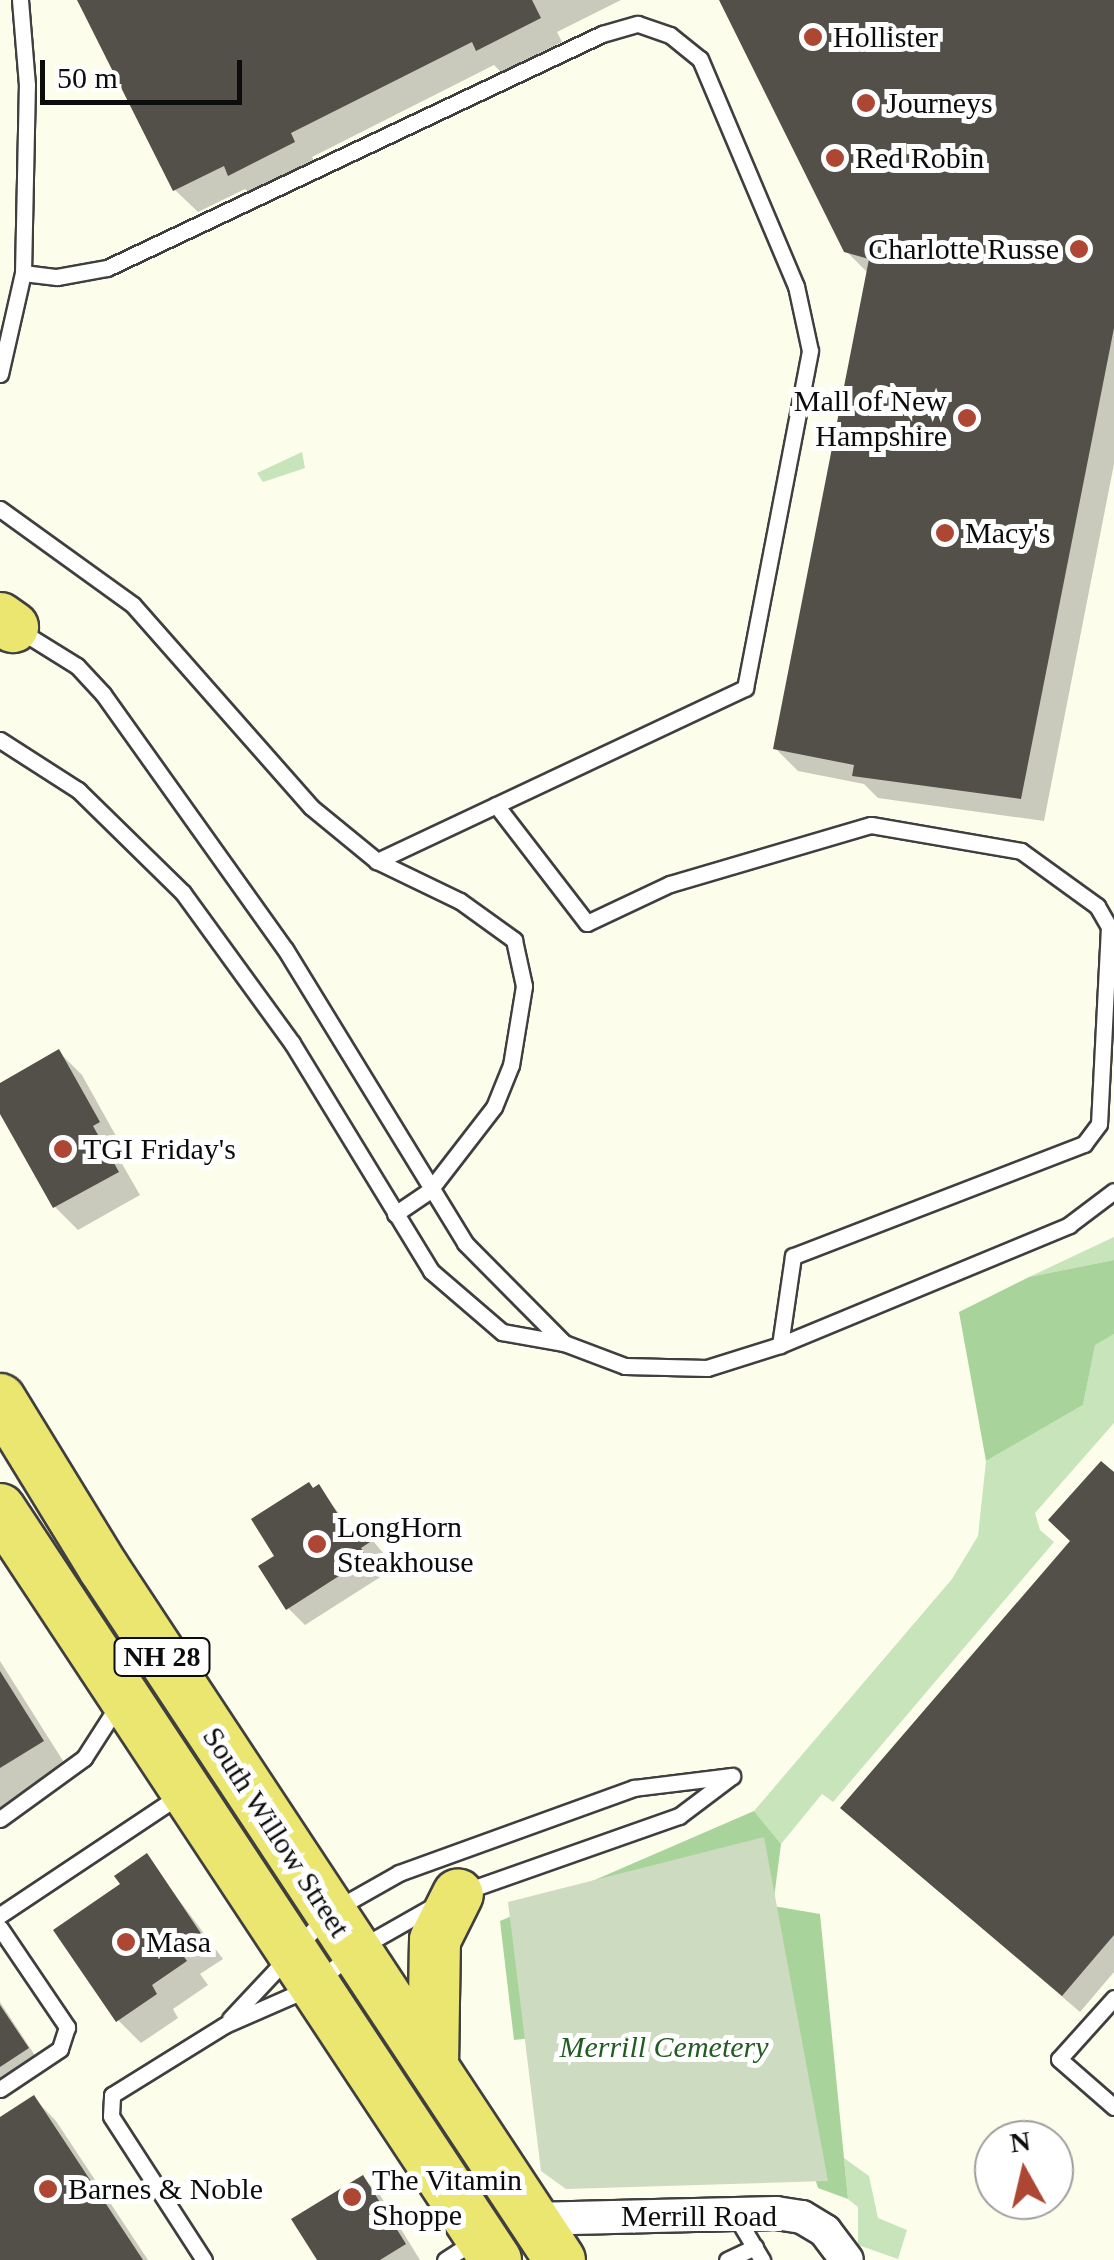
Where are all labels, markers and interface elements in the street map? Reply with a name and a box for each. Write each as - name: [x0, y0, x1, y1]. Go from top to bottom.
- place label: Hollister: [833, 19, 938, 55]
- marker: Hollister: [802, 26, 824, 48]
- scale bar: [45, 40, 248, 102]
- text: 50 m: [57, 61, 118, 94]
- place label: Journeys: [886, 85, 993, 121]
- marker: Journeys: [855, 92, 877, 114]
- place label: Red Robin: [855, 140, 984, 176]
- marker: Red Robin: [824, 147, 846, 169]
- place label: Charlotte Russe: [868, 231, 1059, 267]
- marker: Charlotte Russe: [1068, 238, 1090, 260]
- place label: Mall of New Hampshire: [794, 383, 947, 454]
- marker: Mall of New Hampshire: [956, 407, 978, 429]
- place label: Macy's: [965, 515, 1050, 551]
- marker: Macy's: [934, 522, 956, 544]
- place label: TGI Friday's: [83, 1131, 236, 1167]
- marker: TGI Friday's: [52, 1138, 74, 1160]
- place label: LongHorn Steakhouse: [337, 1509, 474, 1580]
- marker: LongHorn Steakhouse: [306, 1533, 328, 1555]
- road number: NH 28: [112, 1634, 212, 1680]
- street label: South Willow Street: [195, 1720, 357, 1944]
- place label: Masa: [146, 1924, 211, 1960]
- marker: Masa: [115, 1931, 137, 1953]
- park label: Merrill Cemetery: [559, 2029, 769, 2065]
- north arrow: [974, 2120, 1074, 2220]
- text: N: [1008, 2125, 1032, 2159]
- place label: The Vitamin Shoppe: [372, 2162, 523, 2232]
- place label: Barnes & Noble: [68, 2171, 263, 2207]
- marker: Barnes & Noble: [37, 2178, 59, 2200]
- marker: The Vitamin Shoppe: [341, 2186, 363, 2208]
- street label: Merrill Road: [621, 2198, 777, 2234]

